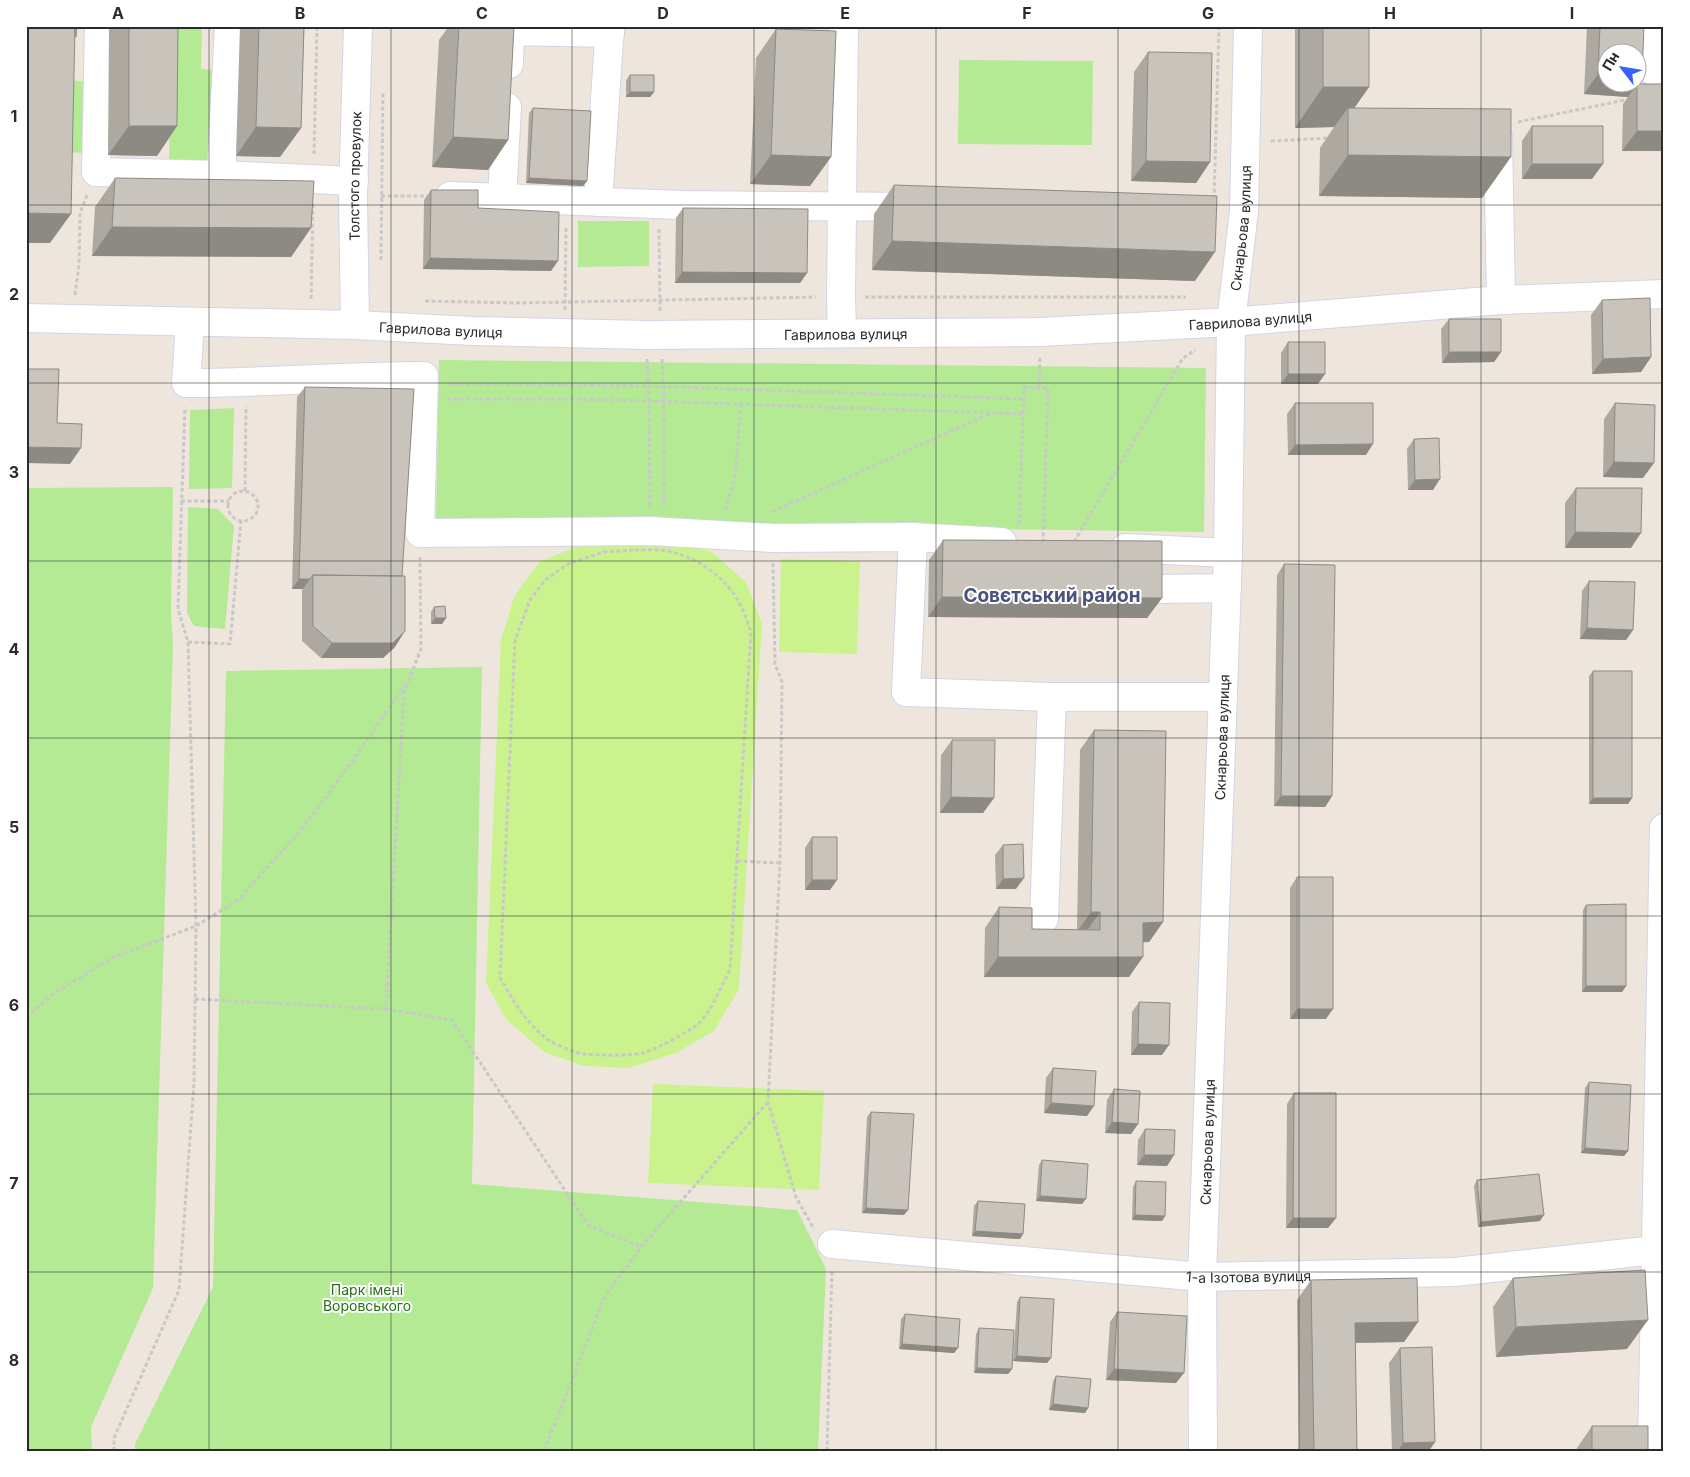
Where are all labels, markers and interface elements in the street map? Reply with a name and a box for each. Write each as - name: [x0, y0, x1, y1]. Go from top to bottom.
- text: A: [112, 3, 124, 23]
- text: B: [295, 3, 305, 23]
- text: C: [476, 3, 488, 23]
- text: D: [657, 3, 669, 23]
- text: E: [840, 3, 850, 23]
- text: F: [1022, 3, 1032, 23]
- text: G: [1202, 3, 1214, 23]
- text: H: [1384, 3, 1396, 23]
- text: I: [1570, 3, 1574, 23]
- north arrow: [1598, 42, 1648, 92]
- text: Пн: [1598, 48, 1623, 74]
- text: 1: [11, 106, 17, 126]
- street label: Толстого провулок: [344, 111, 364, 241]
- street label: Скнарьова вулиця: [1226, 165, 1253, 292]
- text: 2: [9, 284, 19, 304]
- street label: Гаврилова вулиця: [1188, 307, 1313, 333]
- street label: Гаврилова вулиця: [379, 318, 503, 340]
- street label: Гаврилова вулиця: [784, 325, 908, 342]
- text: 3: [9, 462, 19, 482]
- district label: Совєтський район: [963, 584, 1141, 607]
- text: 4: [9, 639, 20, 659]
- street label: Скнарьова вулиця: [1211, 674, 1232, 801]
- text: 5: [9, 817, 19, 837]
- text: 6: [9, 995, 19, 1015]
- street label: Скнарьова вулиця: [1196, 1079, 1218, 1205]
- text: 7: [9, 1173, 19, 1193]
- street label: 1-а Ізотова вулиця: [1185, 1266, 1311, 1286]
- park label: Парк імені Воровського: [323, 1281, 411, 1314]
- text: 8: [9, 1350, 19, 1370]

